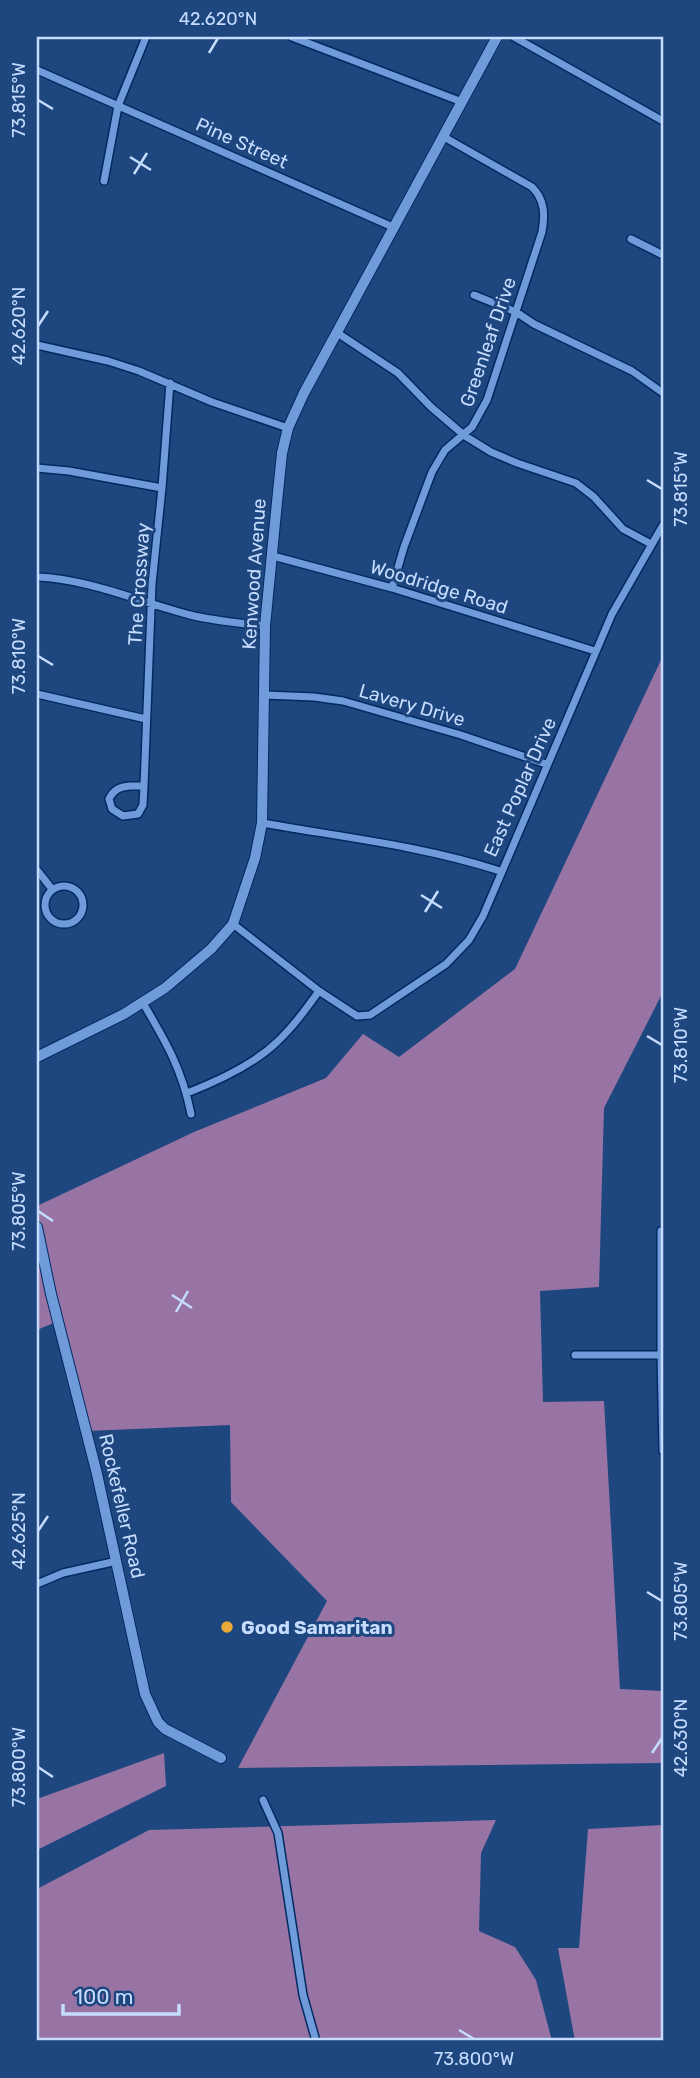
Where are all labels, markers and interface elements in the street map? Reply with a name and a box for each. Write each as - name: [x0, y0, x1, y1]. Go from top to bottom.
- text: 42.620°N: [179, 8, 257, 30]
- text: 73.815°W: [8, 62, 30, 138]
- street label: Pine Street: [192, 112, 292, 174]
- street label: Greenleaf Drive: [455, 274, 521, 410]
- text: 42.620°N: [8, 287, 30, 365]
- text: 73.815°W: [670, 451, 692, 527]
- street label: Kenwood Avenue: [237, 498, 271, 650]
- street label: The Crossway: [123, 522, 155, 646]
- street label: Woodridge Road: [367, 555, 511, 619]
- text: 73.810°W: [8, 618, 30, 694]
- street label: Lavery Drive: [356, 679, 468, 731]
- street label: East Poplar Drive: [479, 714, 561, 860]
- text: 73.810°W: [670, 1007, 692, 1083]
- text: 73.805°W: [8, 1171, 30, 1251]
- street label: Rockefeller Road: [94, 1431, 150, 1581]
- text: 42.625°N: [8, 1492, 30, 1570]
- text: 73.805°W: [670, 1561, 692, 1641]
- place label: Good Samaritan: [241, 1616, 393, 1639]
- marker: Good Samaritan: [219, 1619, 235, 1635]
- text: 42.630°N: [670, 1699, 692, 1777]
- text: 73.800°W: [8, 1727, 30, 1807]
- scale bar: [63, 1973, 178, 2017]
- text: 100 m: [74, 1984, 133, 2009]
- text: 73.800°W: [434, 2048, 514, 2070]

